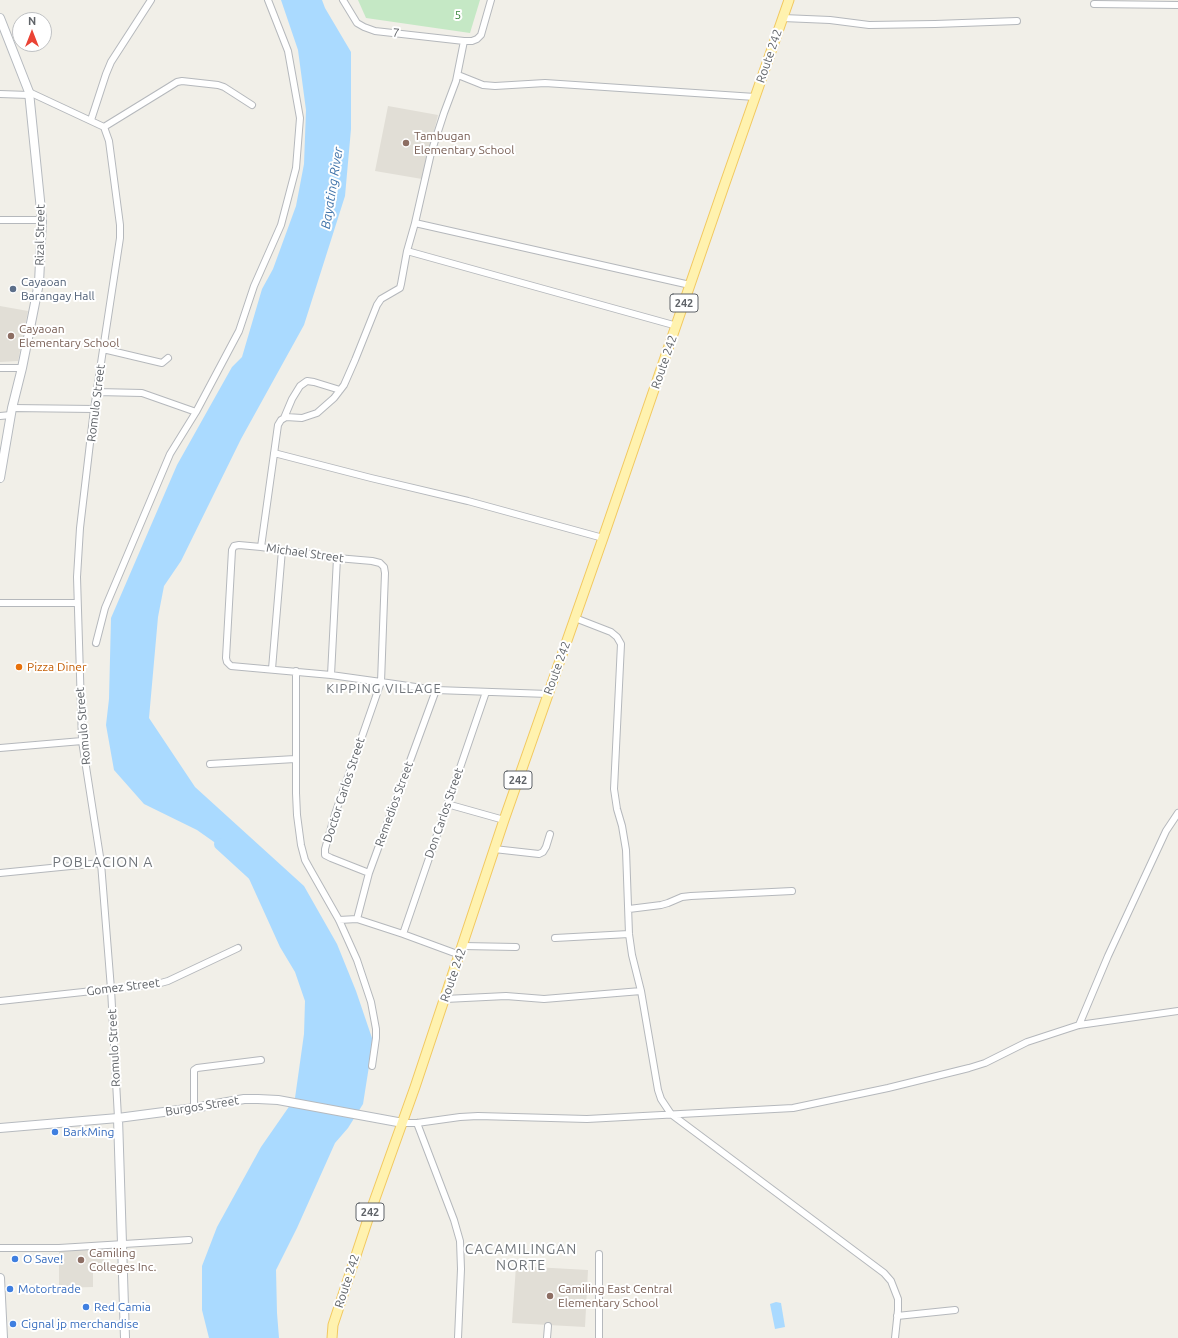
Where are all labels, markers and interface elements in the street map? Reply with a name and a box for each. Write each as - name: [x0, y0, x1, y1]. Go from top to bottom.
- park label: 5: [455, 8, 461, 22]
- north arrow: [12, 12, 52, 52]
- text: N: [28, 15, 36, 27]
- street label: 7: [392, 25, 400, 41]
- street label: Route 242: [753, 27, 785, 85]
- place label: Tambugan Elementary School: [414, 129, 514, 157]
- marker: Tambugan Elementary School: [401, 138, 411, 148]
- water label: Bayating River: [318, 146, 346, 230]
- street label: Rizal Street: [32, 204, 48, 266]
- place label: Cayaoan Barangay Hall: [21, 275, 95, 303]
- marker: Cayaoan Barangay Hall: [8, 284, 18, 294]
- road number: 242: [670, 294, 698, 312]
- place label: Cayaoan Elementary School: [19, 322, 119, 350]
- marker: Cayaoan Elementary School: [6, 331, 16, 341]
- street label: Route 242: [648, 333, 680, 391]
- street label: Romulo Street: [84, 363, 108, 443]
- street label: Michael Street: [265, 540, 345, 566]
- street label: Route 242: [541, 639, 573, 697]
- place label: Pizza Diner: [27, 660, 86, 674]
- marker: Pizza Diner: [14, 662, 24, 672]
- district label: KIPPING VILLAGE: [326, 681, 442, 697]
- street label: Romulo Street: [72, 686, 94, 766]
- street label: Doctor Carlos Street: [320, 736, 368, 844]
- street label: Remedios Street: [372, 759, 416, 849]
- street label: Don Carlos Street: [422, 766, 466, 860]
- road number: 242: [504, 771, 532, 789]
- district label: POBLACION A: [53, 854, 153, 870]
- street label: Route 242: [437, 946, 469, 1004]
- street label: Gomez Street: [86, 975, 160, 999]
- street label: Romulo Street: [105, 1009, 123, 1087]
- street label: Burgos Street: [164, 1093, 240, 1119]
- place label: BarkMing: [63, 1125, 114, 1139]
- marker: BarkMing: [50, 1127, 60, 1137]
- road number: 242: [356, 1203, 384, 1221]
- district label: CACAMILINGAN NORTE: [465, 1241, 577, 1274]
- place label: Camiling Colleges Inc.: [89, 1246, 156, 1274]
- place label: O Save!: [23, 1252, 63, 1266]
- street label: Route 242: [332, 1252, 362, 1310]
- marker: O Save!: [10, 1254, 20, 1264]
- marker: Camiling Colleges Inc.: [76, 1255, 86, 1265]
- place label: Motortrade: [18, 1282, 81, 1296]
- place label: Camiling East Central Elementary School: [558, 1282, 672, 1310]
- marker: Motortrade: [5, 1284, 15, 1294]
- marker: Camiling East Central Elementary School: [545, 1291, 555, 1301]
- place label: Red Camia: [94, 1300, 151, 1314]
- marker: Red Camia: [81, 1302, 91, 1312]
- place label: Cignal jp merchandise: [21, 1317, 139, 1331]
- marker: Cignal jp merchandise: [8, 1319, 18, 1329]

